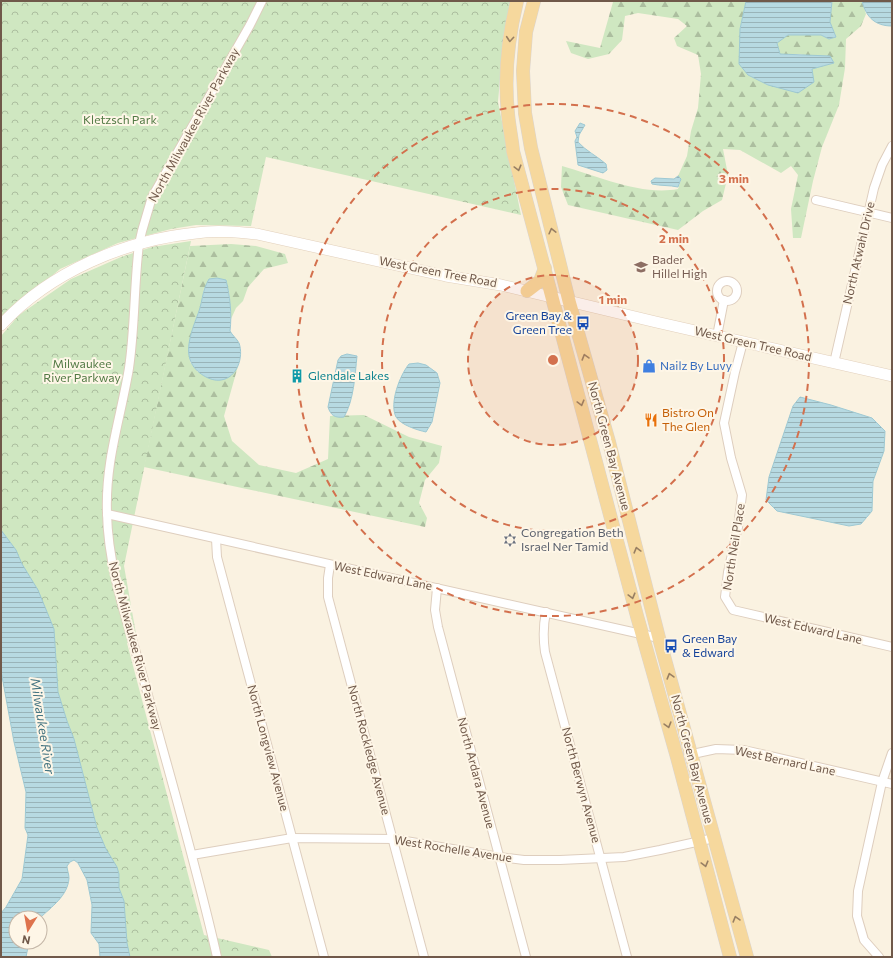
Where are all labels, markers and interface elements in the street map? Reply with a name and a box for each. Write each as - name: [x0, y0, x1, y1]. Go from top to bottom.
- one-way arrow: [505, 36, 514, 42]
- street label: North Milwaukee River Parkway: [145, 45, 241, 204]
- park label: Kletzsch Park: [83, 112, 157, 126]
- one-way arrow: [513, 164, 522, 171]
- text: 3 min: [719, 171, 749, 185]
- street label: North Atwahl Drive: [839, 200, 877, 305]
- one-way arrow: [548, 228, 557, 235]
- text: 2 min: [659, 231, 689, 245]
- place label: Bader Hillel High: [652, 252, 707, 280]
- street label: West Green Tree Road: [378, 253, 498, 289]
- school or university icon: Bader Hillel High: [633, 259, 649, 275]
- text: 1 min: [599, 292, 627, 306]
- place label: Green Bay & Green Tree: [506, 308, 572, 336]
- bus stop icon: Green Bay & Green Tree: [575, 315, 591, 331]
- street label: West Green Tree Road: [693, 323, 813, 363]
- centre of rings: [546, 353, 560, 367]
- one-way arrow: [581, 354, 590, 361]
- park label: Milwaukee River Parkway: [43, 356, 121, 384]
- shop icon: Nailz By Luvy: [641, 358, 657, 374]
- place label: Nailz By Luvy: [660, 358, 732, 372]
- building icon: Glendale Lakes: [289, 368, 305, 384]
- place label: Glendale Lakes: [308, 368, 389, 382]
- street label: North Green Bay Avenue: [586, 380, 634, 512]
- one-way arrow: [576, 399, 585, 406]
- place label: Bistro On The Glen: [662, 405, 714, 433]
- restaurant icon: Bistro On The Glen: [643, 412, 659, 428]
- street label: North Neil Place: [719, 502, 747, 591]
- place label: Congregation Beth Israel Ner Tamid: [521, 525, 624, 553]
- synagogue icon: Congregation Beth Israel Ner Tamid: [502, 532, 518, 548]
- one-way arrow: [633, 547, 642, 554]
- street label: West Edward Lane: [333, 558, 434, 592]
- street label: North Milwaukee River Parkway: [107, 560, 165, 731]
- one-way arrow: [627, 592, 636, 599]
- street label: West Edward Lane: [763, 610, 864, 646]
- place label: Green Bay & Edward: [682, 631, 737, 659]
- bus stop icon: Green Bay & Edward: [663, 638, 679, 654]
- one-way arrow: [666, 672, 675, 679]
- water label: Milwaukee River: [28, 677, 59, 776]
- street label: North Longview Avenue: [245, 683, 293, 812]
- street label: North Rockledge Avenue: [346, 683, 394, 816]
- street label: North Green Bay Avenue: [669, 693, 717, 825]
- street label: North Ardara Avenue: [455, 716, 499, 830]
- one-way arrow: [663, 721, 672, 728]
- street label: North Berwyn Avenue: [560, 725, 604, 844]
- street label: West Bernard Lane: [734, 743, 837, 778]
- street label: West Rochelle Avenue: [393, 832, 513, 864]
- one-way arrow: [700, 861, 709, 868]
- north arrow: [8, 910, 48, 950]
- one-way arrow: [732, 916, 741, 923]
- text: N: [21, 933, 31, 947]

